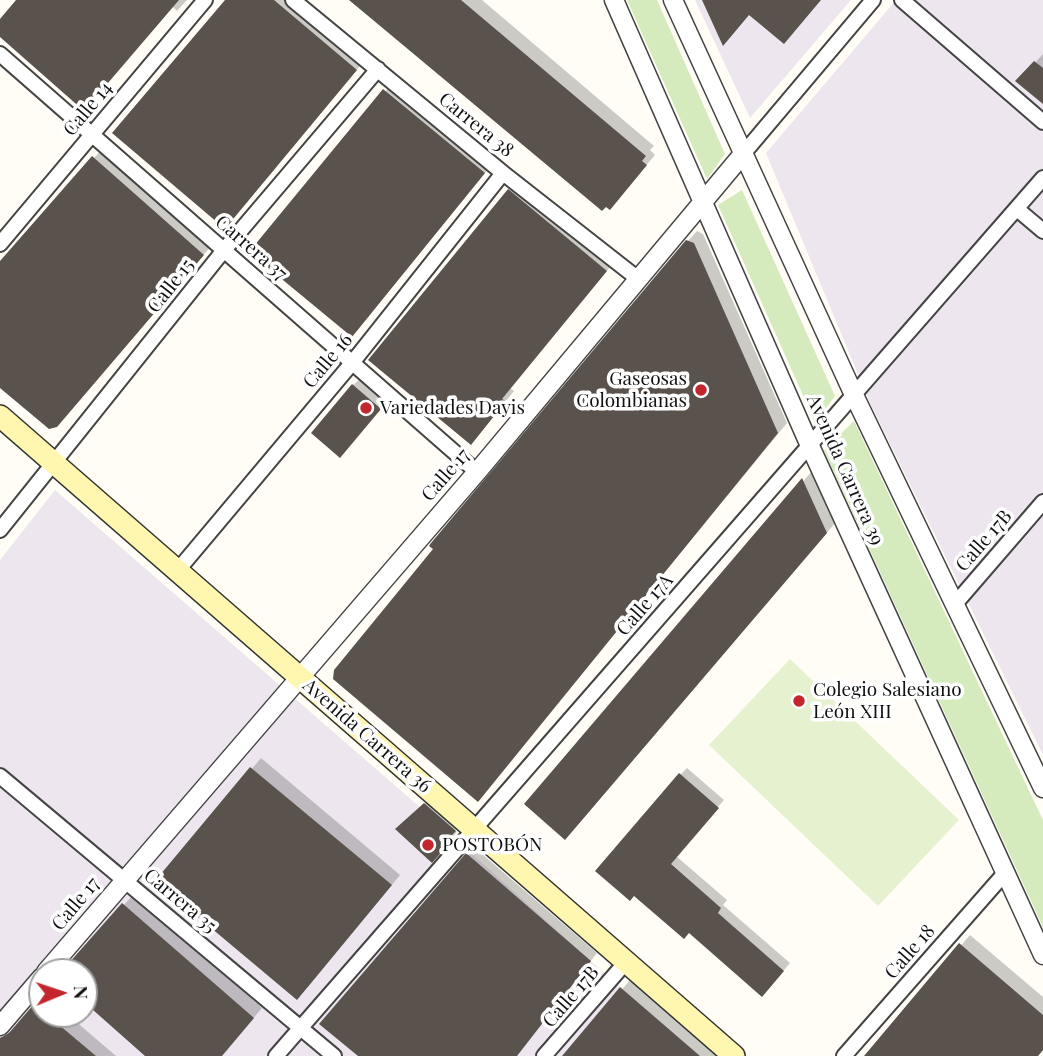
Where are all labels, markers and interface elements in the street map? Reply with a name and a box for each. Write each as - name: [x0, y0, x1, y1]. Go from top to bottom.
- street label: Calle 14: [59, 77, 117, 141]
- street label: Carrera 38: [434, 88, 518, 162]
- street label: Carrera 37: [210, 211, 292, 285]
- street label: Calle 15: [143, 254, 199, 318]
- street label: Calle 16: [299, 329, 357, 393]
- place label: Gaseosas Colombianas: [576, 368, 687, 412]
- marker: Gaseosas Colombianas: [693, 382, 709, 398]
- street label: Avenida Carrera 39: [802, 391, 888, 549]
- place label: Variedades Dayis: [380, 397, 525, 419]
- marker: Variedades Dayis: [358, 400, 374, 416]
- street label: Calle 17: [417, 444, 475, 506]
- street label: Calle 17B: [951, 506, 1017, 576]
- street label: Calle 17A: [612, 569, 678, 641]
- street label: Avenida Carrera 36: [298, 674, 436, 798]
- place label: Colegio Salesiano León XIII: [813, 679, 962, 723]
- marker: Colegio Salesiano León XIII: [791, 693, 807, 709]
- place label: POSTOBÓN: [442, 834, 542, 856]
- marker: POSTOBÓN: [420, 837, 436, 853]
- street label: Carrera 35: [139, 864, 221, 938]
- street label: Calle 17: [47, 873, 105, 935]
- street label: Calle 18: [880, 920, 940, 984]
- north arrow: [28, 958, 98, 1028]
- street label: Calle 17B: [538, 962, 604, 1032]
- text: N: [69, 985, 95, 1000]

